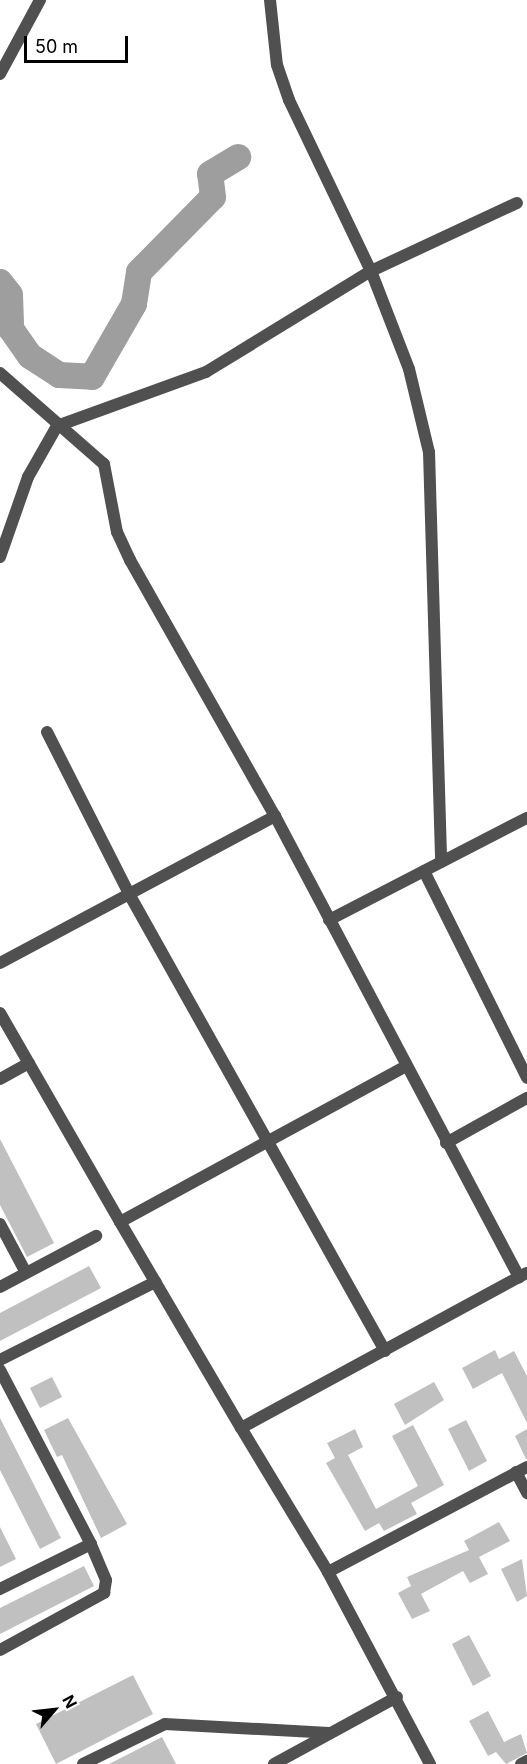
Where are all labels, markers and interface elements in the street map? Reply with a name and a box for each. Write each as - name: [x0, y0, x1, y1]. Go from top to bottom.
- scale bar: [27, 24, 130, 62]
- text: 50 m: [35, 36, 78, 57]
- north arrow: [24, 1680, 84, 1740]
- text: N: [58, 1691, 82, 1712]

